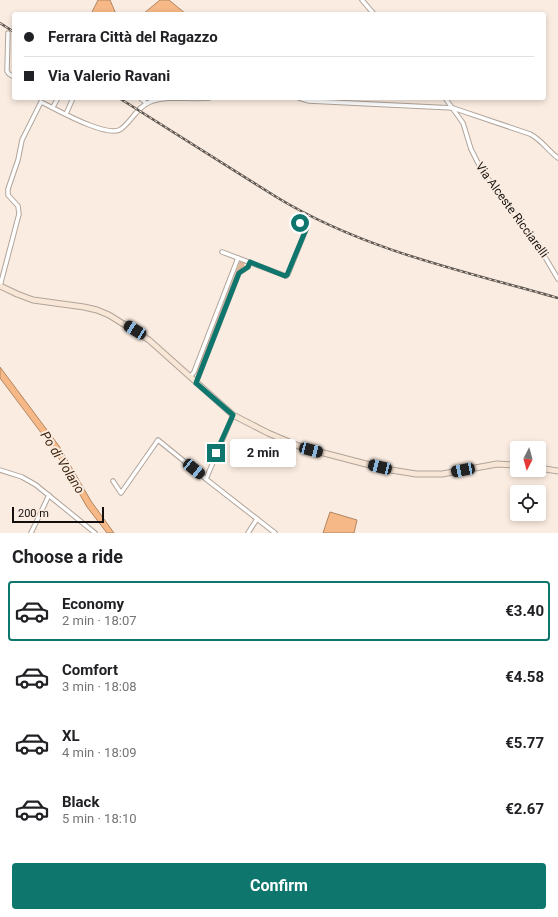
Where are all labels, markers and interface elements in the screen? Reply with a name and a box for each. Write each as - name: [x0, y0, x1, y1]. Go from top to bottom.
- text: Ferrara Città del Ragazzo: [48, 28, 218, 46]
- text: Via Valerio Ravani: [48, 67, 170, 85]
- street label: Via Alceste Ricciarelli: [473, 160, 551, 260]
- route start: [291, 214, 309, 232]
- car: [122, 319, 148, 341]
- water label: Po di Volano: [37, 428, 88, 496]
- callout: 2 min: [230, 439, 296, 467]
- car: [298, 441, 324, 459]
- north arrow: [510, 441, 546, 477]
- map controls: [510, 441, 546, 521]
- route end: [207, 444, 225, 462]
- text: 2 min: [247, 445, 279, 460]
- car: [181, 457, 207, 481]
- car: [367, 458, 393, 476]
- car: [450, 462, 476, 478]
- button: locate: [510, 485, 546, 521]
- scale bar: [12, 505, 104, 524]
- text: 200 m: [18, 507, 49, 520]
- text: Choose a ride: [12, 546, 123, 567]
- icon: car: [14, 593, 50, 629]
- text: Economy: [62, 595, 124, 613]
- text: €3.40: [505, 602, 544, 620]
- text: 2 min · 18:07: [62, 613, 137, 628]
- icon: car: [14, 659, 50, 695]
- text: Comfort: [62, 661, 118, 679]
- text: €4.58: [505, 668, 544, 686]
- text: 3 min · 18:08: [62, 679, 137, 694]
- icon: car: [14, 725, 50, 761]
- text: XL: [62, 727, 80, 745]
- text: €5.77: [505, 734, 544, 752]
- text: 4 min · 18:09: [62, 745, 137, 760]
- icon: car: [14, 791, 50, 827]
- text: Black: [62, 793, 99, 811]
- text: €2.67: [505, 800, 544, 818]
- text: 5 min · 18:10: [62, 811, 137, 826]
- button: Confirm: [12, 863, 546, 909]

